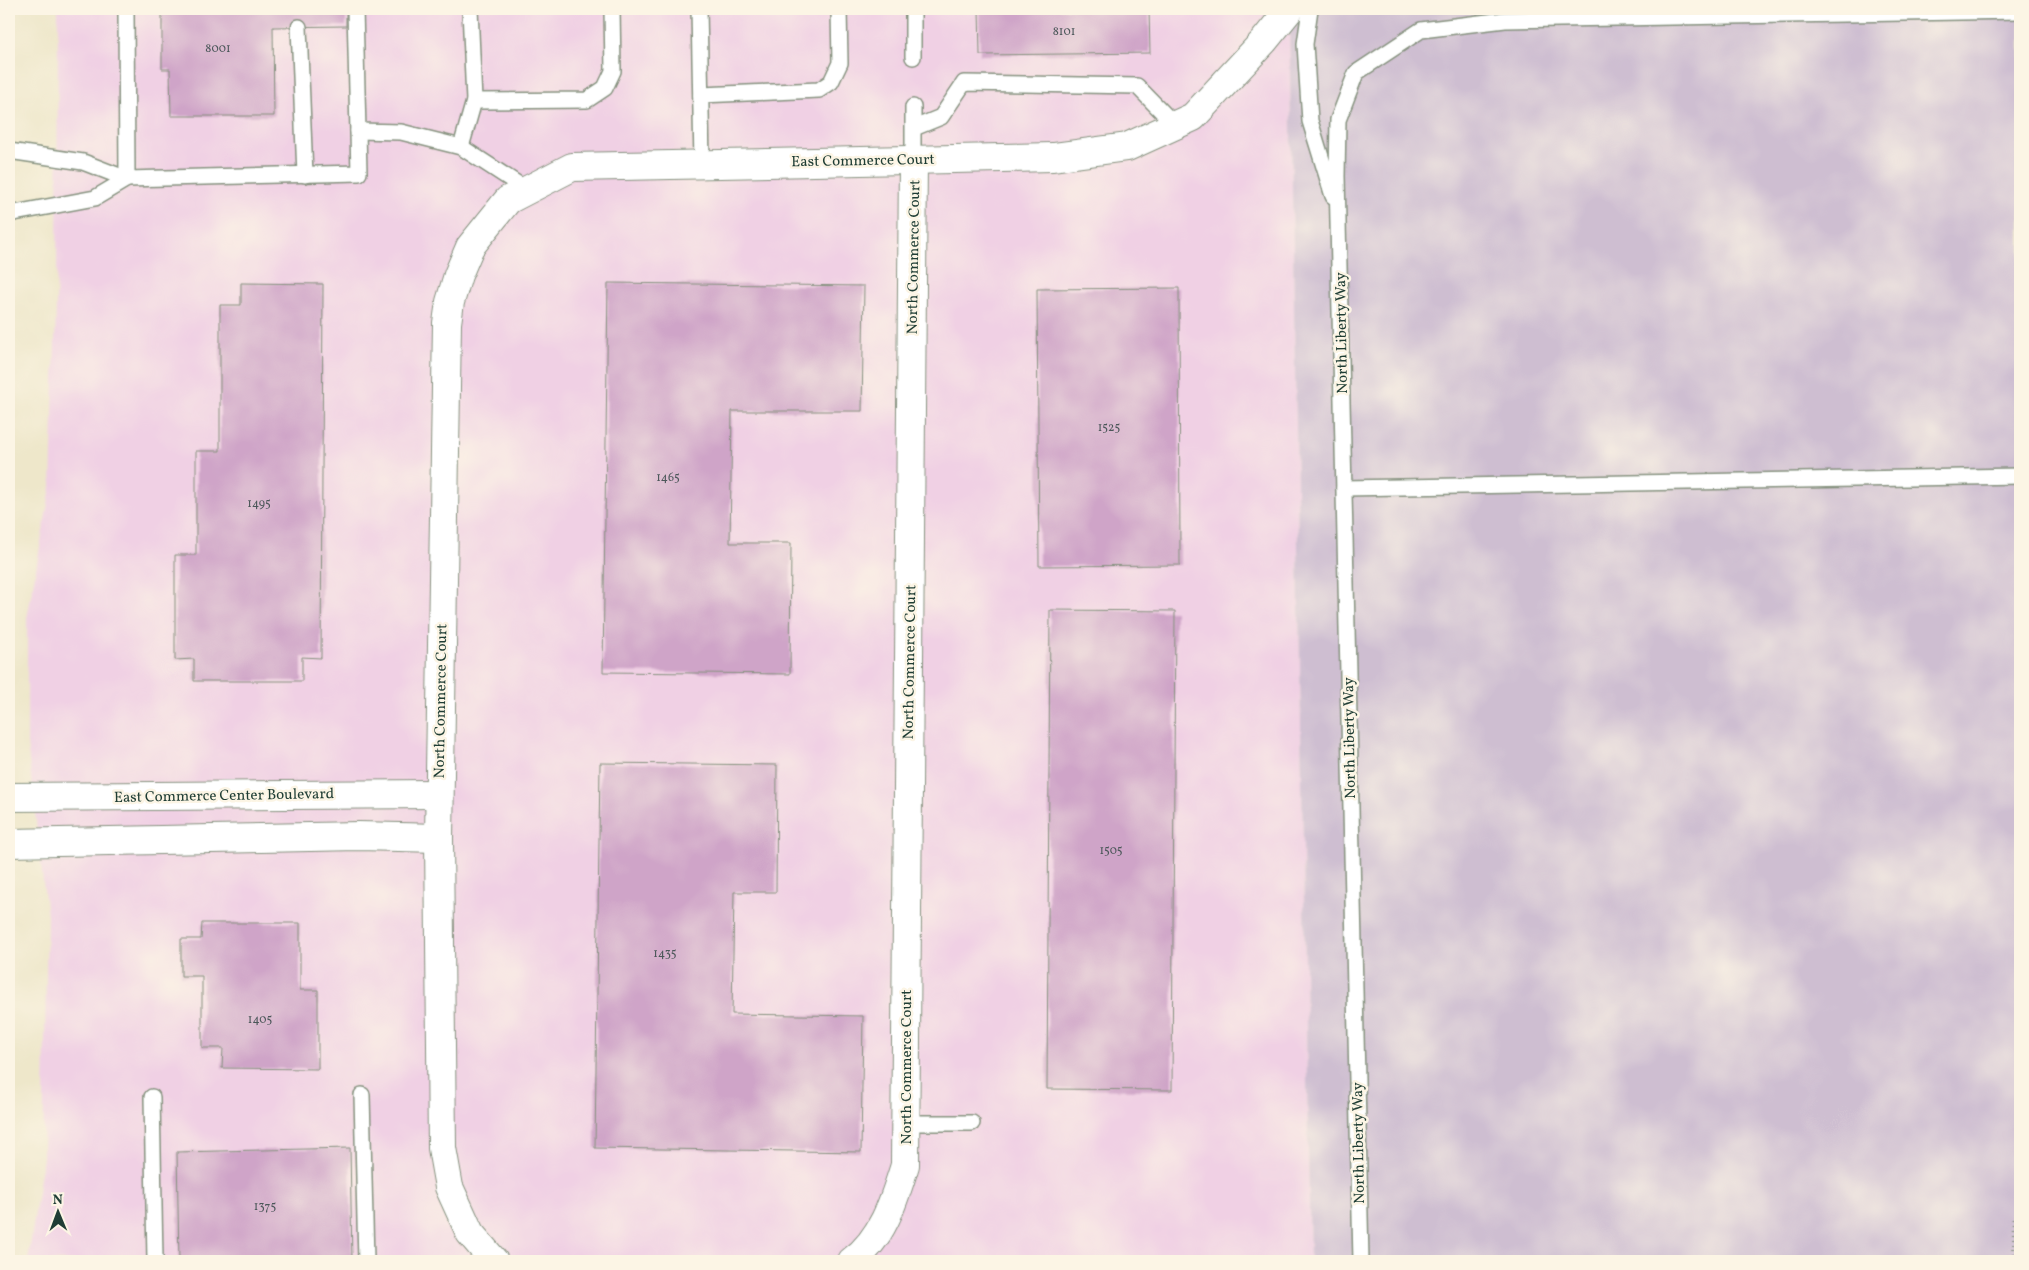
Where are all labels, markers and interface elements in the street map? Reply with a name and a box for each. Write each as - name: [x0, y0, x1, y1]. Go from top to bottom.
- house number: 8101: [1053, 24, 1075, 40]
- house number: 8001: [205, 41, 231, 57]
- street label: East Commerce Court: [791, 150, 935, 173]
- street label: North Commerce Court: [903, 179, 926, 335]
- street label: North Liberty Way: [1331, 272, 1354, 394]
- house number: 1525: [1098, 420, 1121, 436]
- house number: 1465: [656, 470, 680, 486]
- house number: 1495: [247, 496, 271, 512]
- street label: North Commerce Court: [899, 584, 922, 740]
- street label: North Commerce Court: [430, 623, 453, 779]
- street label: North Liberty Way: [1339, 677, 1362, 799]
- street label: East Commerce Center Boulevard: [114, 784, 334, 809]
- house number: 1505: [1099, 843, 1123, 859]
- house number: 1435: [653, 946, 677, 962]
- street label: North Commerce Court: [897, 990, 918, 1144]
- house number: 1405: [248, 1012, 272, 1028]
- street label: North Liberty Way: [1348, 1082, 1371, 1204]
- north arrow: [32, 1188, 82, 1238]
- text: N: [53, 1191, 63, 1210]
- house number: 1375: [254, 1199, 276, 1215]

